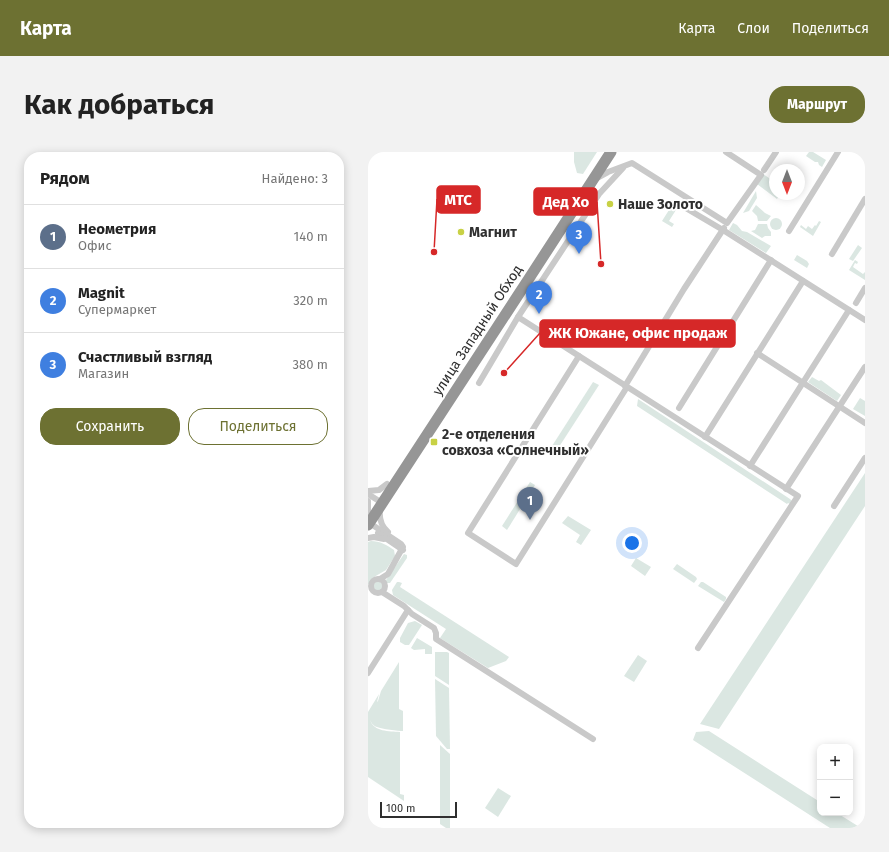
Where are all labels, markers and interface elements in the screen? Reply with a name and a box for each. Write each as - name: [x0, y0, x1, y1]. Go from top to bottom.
- text: Карта: [20, 17, 72, 40]
- text: Карта: [678, 20, 715, 37]
- text: Слои: [737, 20, 770, 37]
- text: Поделиться: [792, 20, 869, 37]
- button: Маршрут: [769, 86, 865, 123]
- text: Как добраться: [24, 88, 214, 121]
- north arrow: [769, 164, 805, 200]
- text: Рядом: [40, 168, 90, 189]
- text: Найдено: 3: [262, 171, 328, 186]
- callout: МТС: [437, 186, 480, 213]
- callout: Дед Хо: [534, 188, 597, 215]
- text: МТС: [444, 191, 472, 209]
- text: Дед Хо: [542, 193, 590, 211]
- place label: Наше Золото: [618, 196, 703, 213]
- marker: Наше Золото: [605, 199, 615, 209]
- text: Неометрия: [78, 220, 156, 238]
- pin: 3: [566, 221, 592, 254]
- place label: Магнит: [469, 224, 517, 241]
- marker: Магнит: [456, 227, 466, 237]
- text: 1: [50, 229, 56, 244]
- text: 140 m: [294, 229, 328, 244]
- text: Офис: [78, 238, 112, 253]
- street label: улица Западный Обход: [429, 262, 526, 399]
- pin: 2: [526, 281, 552, 314]
- text: Magnit: [78, 284, 125, 302]
- text: 2: [50, 293, 56, 308]
- text: 320 m: [293, 293, 328, 308]
- text: Супермаркет: [78, 302, 156, 317]
- callout: ЖК Южане, офис продаж: [540, 320, 735, 347]
- text: ЖК Южане, офис продаж: [548, 324, 728, 342]
- text: Счастливый взгляд: [78, 348, 212, 366]
- text: 3: [50, 357, 56, 372]
- text: 380 m: [293, 357, 328, 372]
- text: Магазин: [78, 366, 129, 381]
- button: Сохранить: [40, 408, 180, 445]
- button: Поделиться: [188, 408, 328, 445]
- place label: 2-е отделения совхоза «Солнечный»: [442, 426, 589, 459]
- marker: 2-е отделения совхоза «Солнечный»: [429, 437, 439, 447]
- pin: 1: [517, 487, 543, 520]
- your location: [622, 533, 642, 553]
- map controls: [817, 744, 853, 816]
- button: +: [817, 744, 853, 780]
- button: −: [817, 780, 853, 816]
- scale bar: [380, 800, 457, 819]
- text: 100 m: [386, 802, 415, 815]

